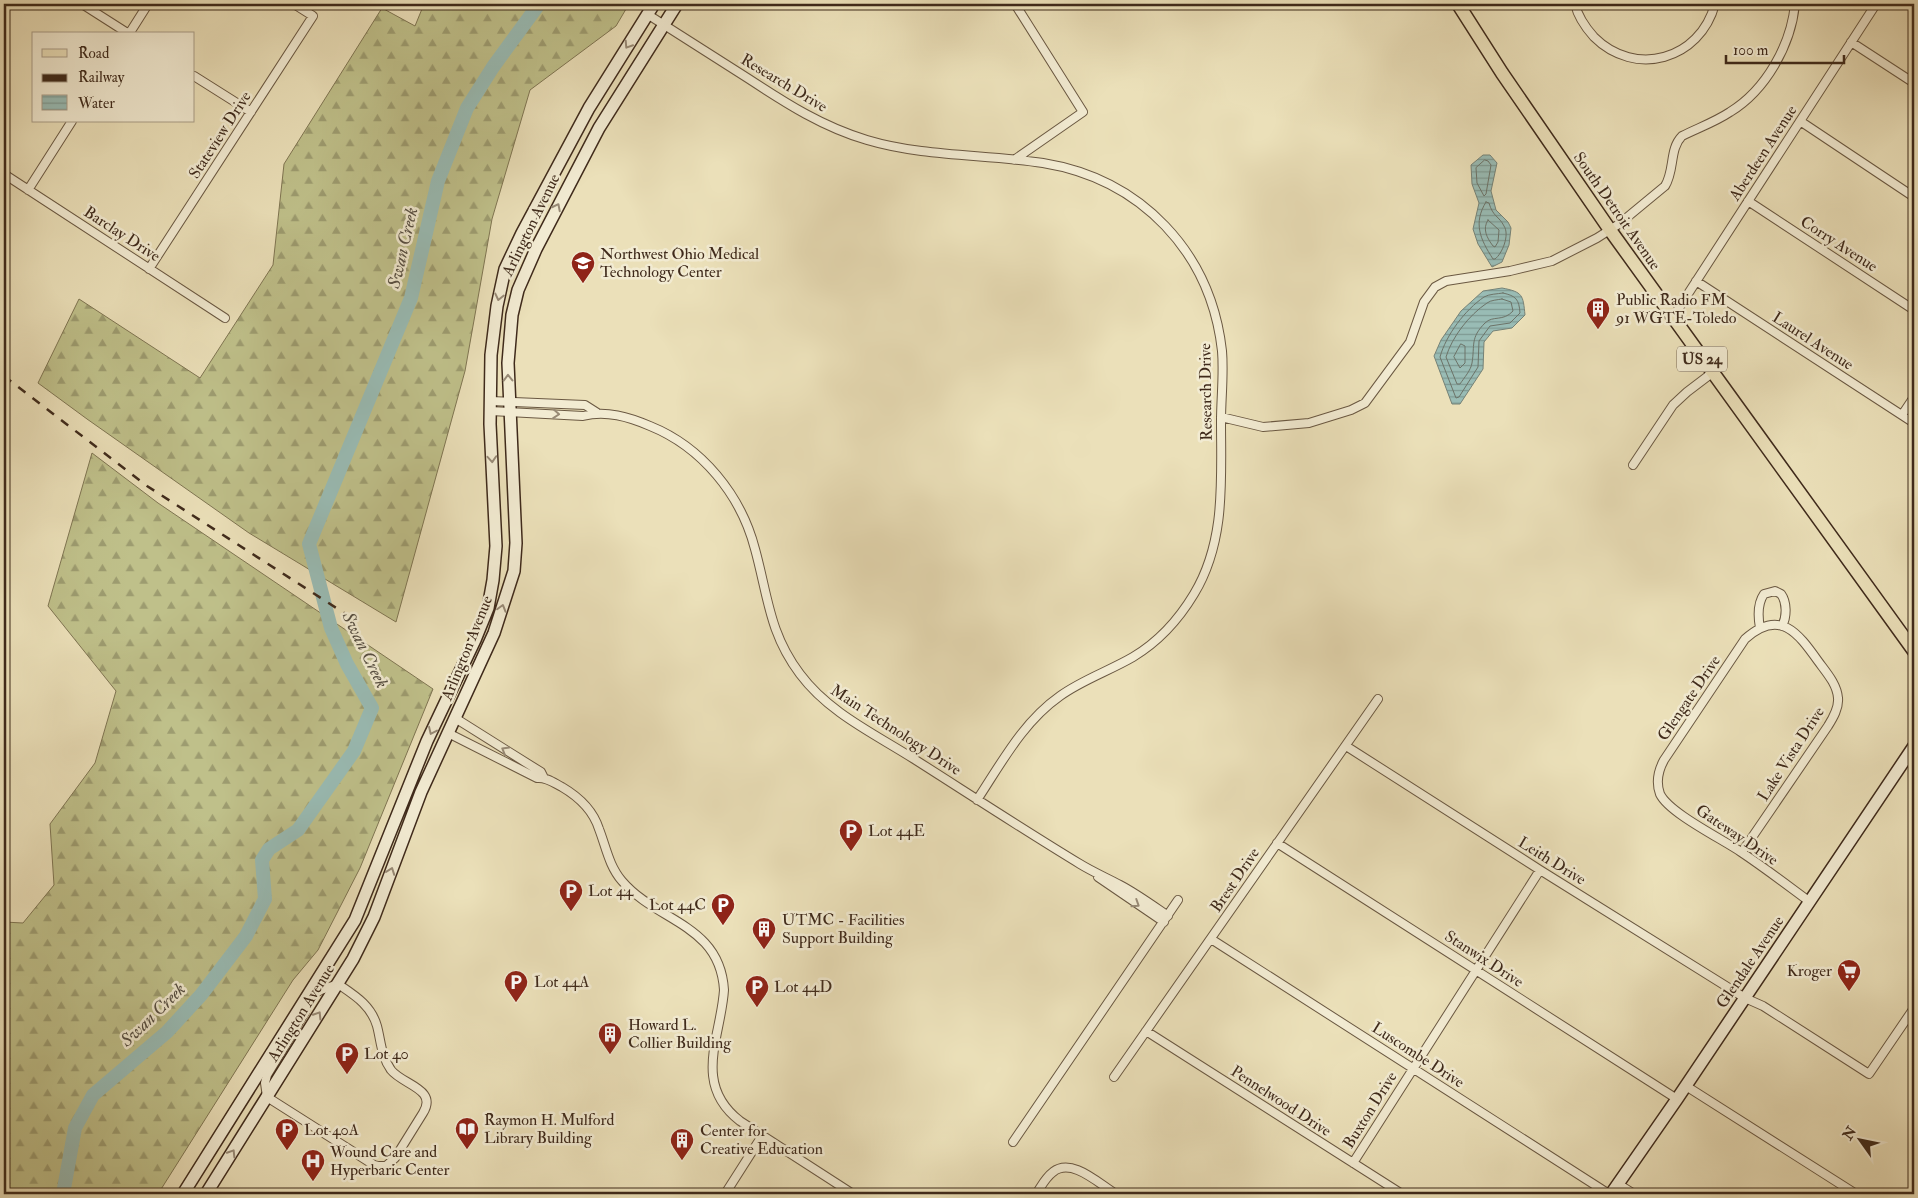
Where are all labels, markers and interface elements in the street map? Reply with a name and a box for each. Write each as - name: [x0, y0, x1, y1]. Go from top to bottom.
- legend: [32, 32, 195, 122]
- scale bar: [1726, 32, 1843, 64]
- one-way arrow: [625, 39, 634, 48]
- text: 100 m: [1733, 41, 1769, 60]
- text: Road: [78, 44, 110, 63]
- street label: Research Drive: [737, 49, 831, 117]
- text: Railway: [78, 68, 125, 87]
- street label: Stateview Drive: [184, 87, 256, 182]
- text: Water: [77, 94, 115, 113]
- street label: Aberdeen Avenue: [1724, 101, 1801, 205]
- street label: South Detroit Avenue: [1569, 148, 1665, 274]
- street label: Arlington Avenue: [497, 170, 565, 280]
- street label: Barclay Drive: [80, 202, 164, 266]
- one-way arrow: [551, 204, 561, 213]
- water label: Swan Creek: [382, 205, 423, 292]
- street label: Corry Avenue: [1797, 212, 1882, 277]
- place label: Northwest Ohio Medical Technology Center: [600, 244, 759, 282]
- school or university icon: Northwest Ohio Medical Technology Center: [570, 250, 596, 284]
- place label: Public Radio FM 91 WGTE-Toledo: [1615, 290, 1737, 328]
- one-way arrow: [494, 293, 505, 302]
- building icon: Public Radio FM 91 WGTE-Toledo: [1585, 296, 1611, 330]
- street label: Laurel Avenue: [1769, 307, 1858, 375]
- street label: Research Drive: [1195, 343, 1217, 441]
- road number: US 24: [1677, 346, 1727, 372]
- one-way arrow: [503, 373, 513, 381]
- one-way arrow: [552, 409, 560, 420]
- one-way arrow: [487, 456, 498, 464]
- street label: Arlington Avenue: [437, 592, 497, 704]
- one-way arrow: [497, 605, 507, 613]
- water label: Swan Creek: [336, 607, 393, 692]
- street label: Glengate Drive: [1653, 651, 1725, 745]
- street label: Main Technology Drive: [827, 680, 965, 780]
- street label: Lake Vista Drive: [1753, 703, 1829, 805]
- one-way arrow: [428, 726, 438, 735]
- one-way arrow: [501, 747, 510, 757]
- street label: Gateway Drive: [1692, 800, 1782, 870]
- parking icon: Lot 44E: [838, 818, 864, 852]
- place label: Lot 44E: [868, 821, 925, 841]
- street label: Leith Drive: [1514, 832, 1590, 890]
- street label: Brest Drive: [1206, 844, 1264, 916]
- one-way arrow: [385, 867, 395, 876]
- parking icon: Lot 44: [558, 878, 584, 912]
- place label: Lot 44: [588, 881, 635, 901]
- parking icon: Lot 44C: [710, 892, 736, 926]
- place label: Lot 44C: [649, 895, 706, 915]
- one-way arrow: [1130, 898, 1139, 908]
- place label: UTMC - Facilities Support Building: [782, 910, 905, 949]
- street label: Glendale Avenue: [1712, 912, 1788, 1012]
- building icon: UTMC - Facilities Support Building: [751, 916, 777, 950]
- street label: Stanwix Drive: [1441, 926, 1527, 992]
- supermarket icon: Kroger: [1836, 958, 1862, 992]
- street label: Arlington Avenue: [262, 960, 339, 1066]
- place label: Kroger: [1787, 961, 1832, 981]
- parking icon: Lot 44A: [503, 969, 529, 1003]
- place label: Lot 44A: [534, 972, 589, 992]
- parking icon: Lot 44D: [744, 974, 770, 1008]
- place label: Lot 44D: [774, 977, 832, 997]
- water label: Swan Creek: [115, 978, 191, 1053]
- one-way arrow: [312, 1012, 322, 1021]
- place label: Howard L. Collier Building: [628, 1015, 732, 1053]
- street label: Luscombe Drive: [1368, 1018, 1468, 1093]
- building icon: Howard L. Collier Building: [597, 1021, 623, 1055]
- parking icon: Lot 40: [334, 1041, 360, 1075]
- place label: Lot 40: [364, 1044, 409, 1064]
- street label: Pennelwood Drive: [1227, 1061, 1335, 1141]
- street label: Buxton Drive: [1338, 1068, 1402, 1152]
- place label: Raymon H. Mulford Library Building: [484, 1110, 614, 1148]
- library icon: Raymon H. Mulford Library Building: [454, 1116, 480, 1150]
- north arrow: [1836, 1116, 1886, 1166]
- parking icon: Lot 40A: [274, 1117, 300, 1151]
- place label: Lot 40A: [304, 1120, 359, 1140]
- place label: Center for Creative Education: [700, 1121, 823, 1159]
- text: N: [1838, 1123, 1860, 1144]
- building icon: Center for Creative Education: [669, 1127, 695, 1161]
- place label: Wound Care and Hyperbaric Center: [329, 1142, 450, 1181]
- hospital icon: Wound Care and Hyperbaric Center: [300, 1148, 326, 1182]
- one-way arrow: [226, 1149, 235, 1159]

